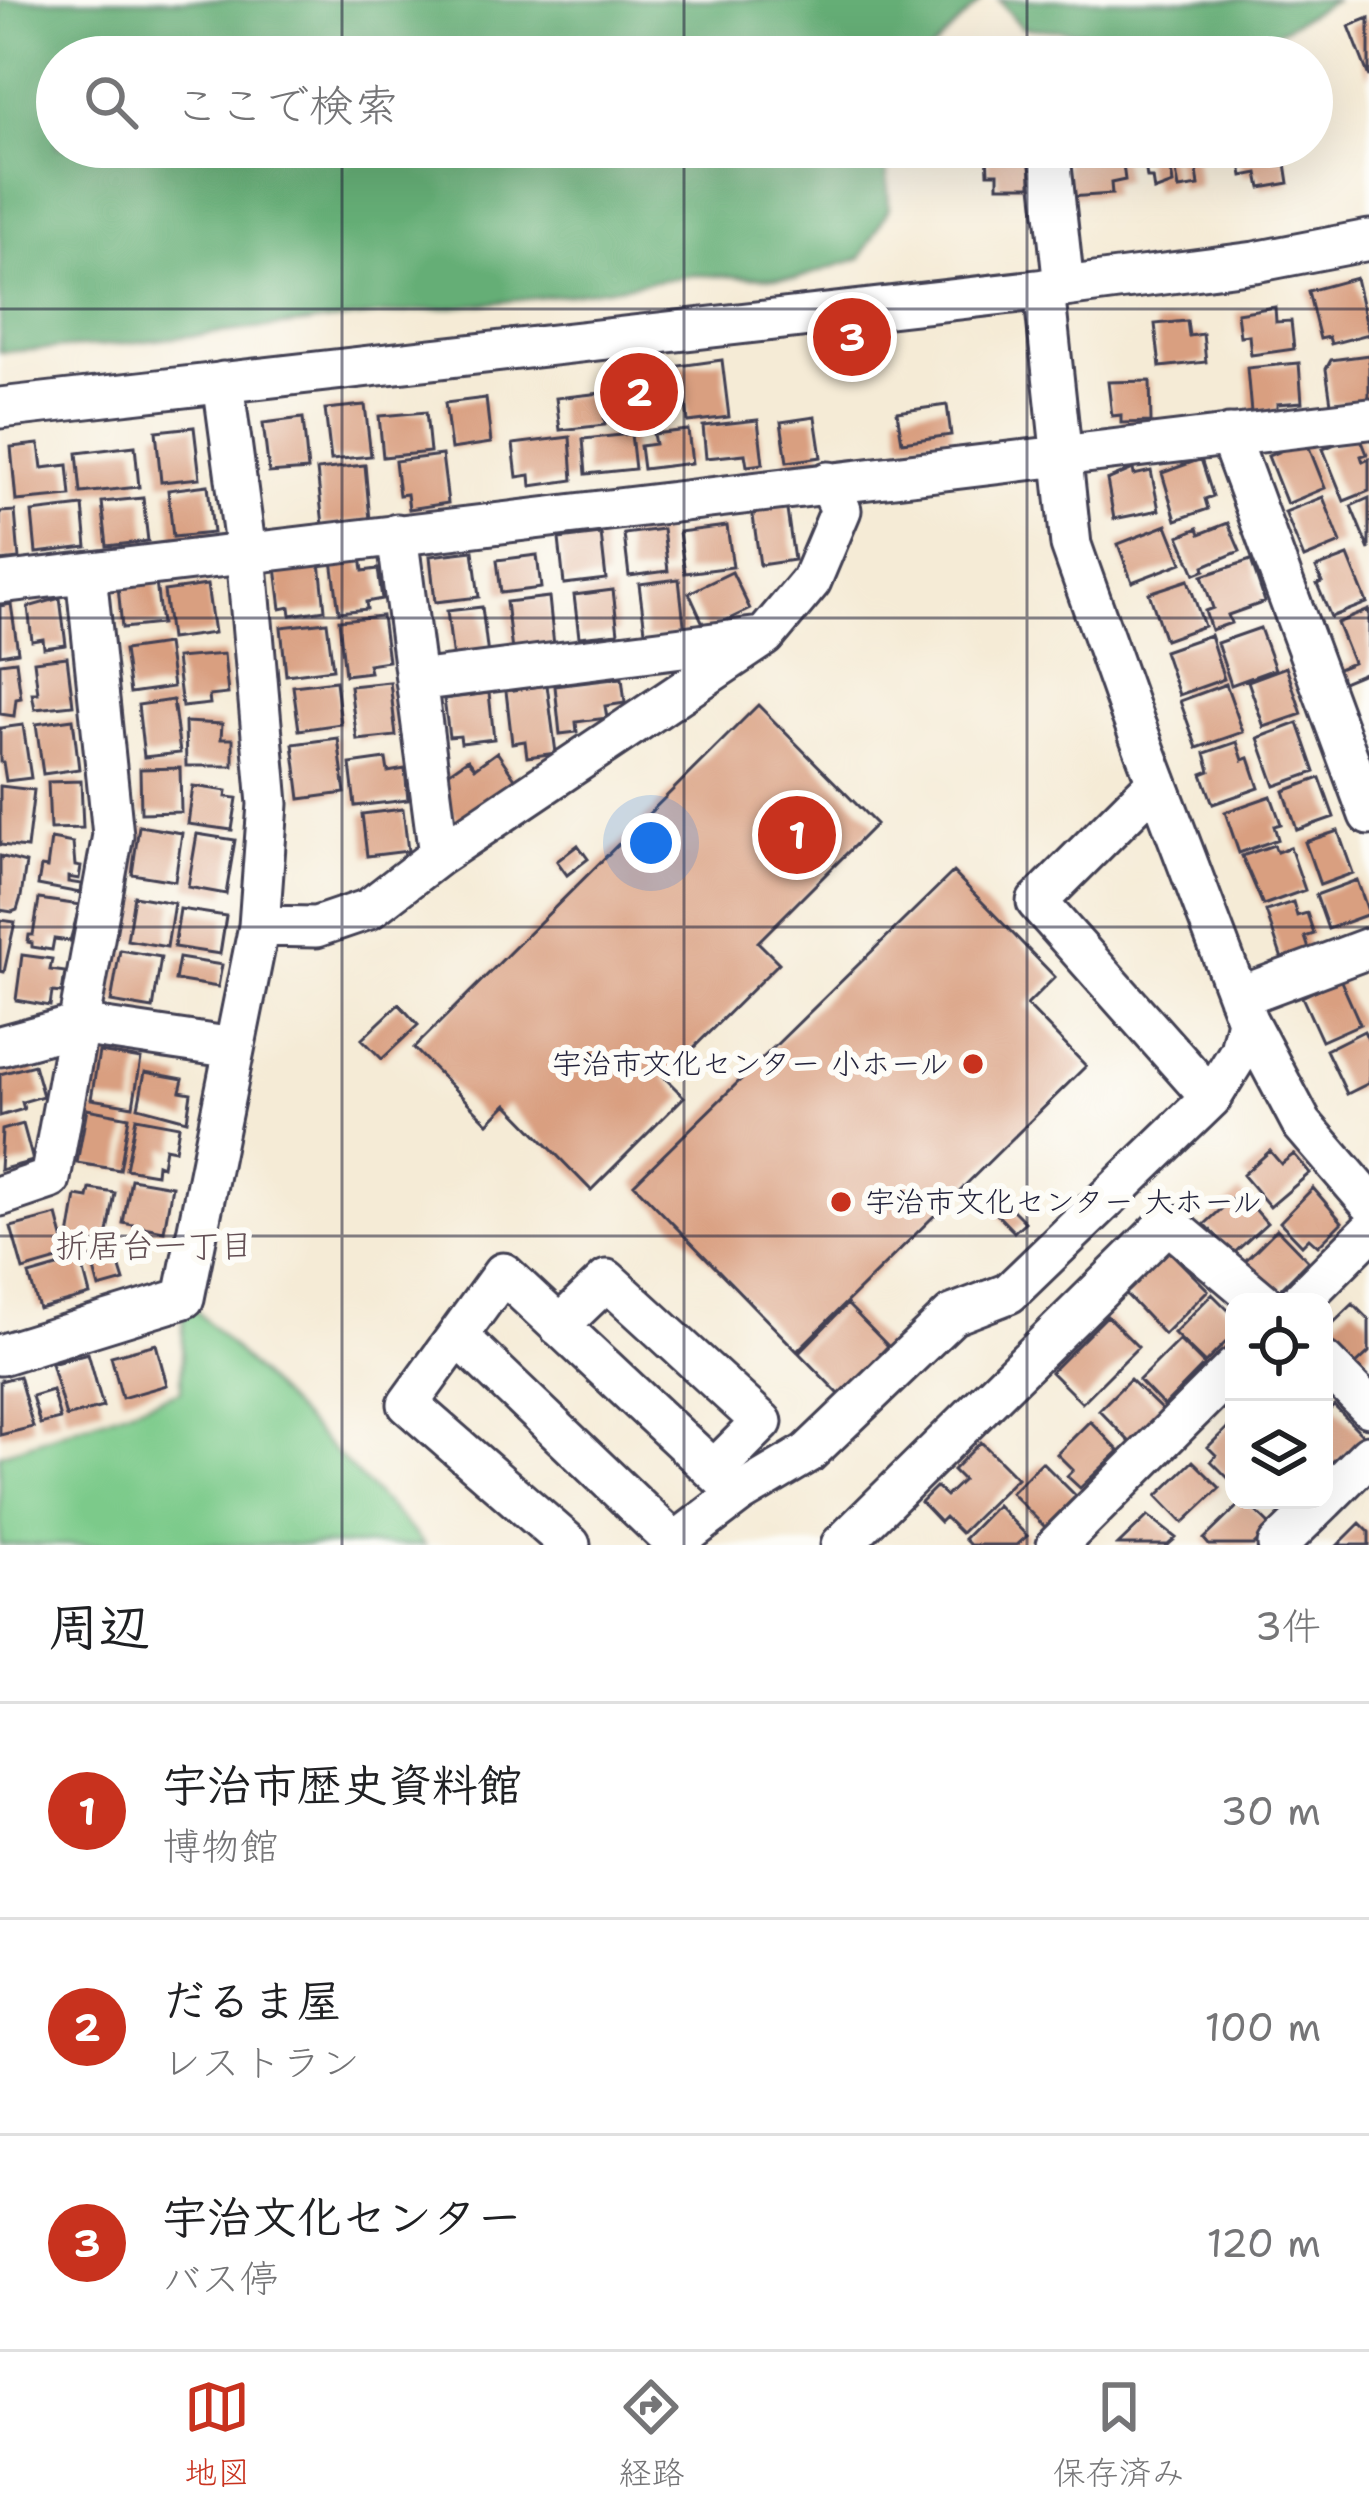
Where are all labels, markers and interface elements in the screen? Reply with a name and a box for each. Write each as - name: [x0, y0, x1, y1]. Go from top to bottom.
- search box: [36, 36, 1333, 168]
- icon: search: [78, 69, 144, 135]
- text: ここで検索: [174, 75, 399, 135]
- pin: 3: [813, 292, 891, 382]
- pin: 2: [600, 347, 678, 437]
- pin: 1: [758, 790, 836, 880]
- your location: [621, 813, 681, 873]
- place label: 宇治市文化センター 小ホール: [552, 1043, 949, 1084]
- marker: 宇治市文化センター 小ホール: [960, 1051, 986, 1077]
- place label: 宇治市文化センター 大ホール: [865, 1181, 1262, 1222]
- marker: 宇治市文化センター 大ホール: [828, 1189, 854, 1215]
- district label: 折居台一丁目: [55, 1223, 253, 1268]
- map controls: [1225, 1293, 1333, 1509]
- button: locate: [1225, 1293, 1333, 1401]
- button: layers: [1225, 1401, 1333, 1509]
- text: 周辺: [48, 1593, 150, 1661]
- text: 3件: [1255, 1600, 1321, 1652]
- text: 宇治市歴史資料館: [162, 1755, 522, 1815]
- text: 1: [78, 1785, 96, 1837]
- text: 30 m: [1220, 1785, 1321, 1837]
- text: 博物館: [162, 1820, 279, 1872]
- text: だるま屋: [162, 1971, 342, 2031]
- text: 2: [73, 2001, 101, 2053]
- text: 100 m: [1205, 2001, 1321, 2053]
- text: レストラン: [162, 2036, 360, 2088]
- text: 宇治文化センター: [162, 2187, 522, 2247]
- text: 3: [73, 2217, 101, 2269]
- text: 120 m: [1206, 2217, 1321, 2269]
- text: バス停: [162, 2252, 279, 2304]
- tab: 地図: [184, 2374, 250, 2495]
- tab: 経路: [618, 2374, 684, 2495]
- tab: 保存済み: [1053, 2374, 1185, 2495]

